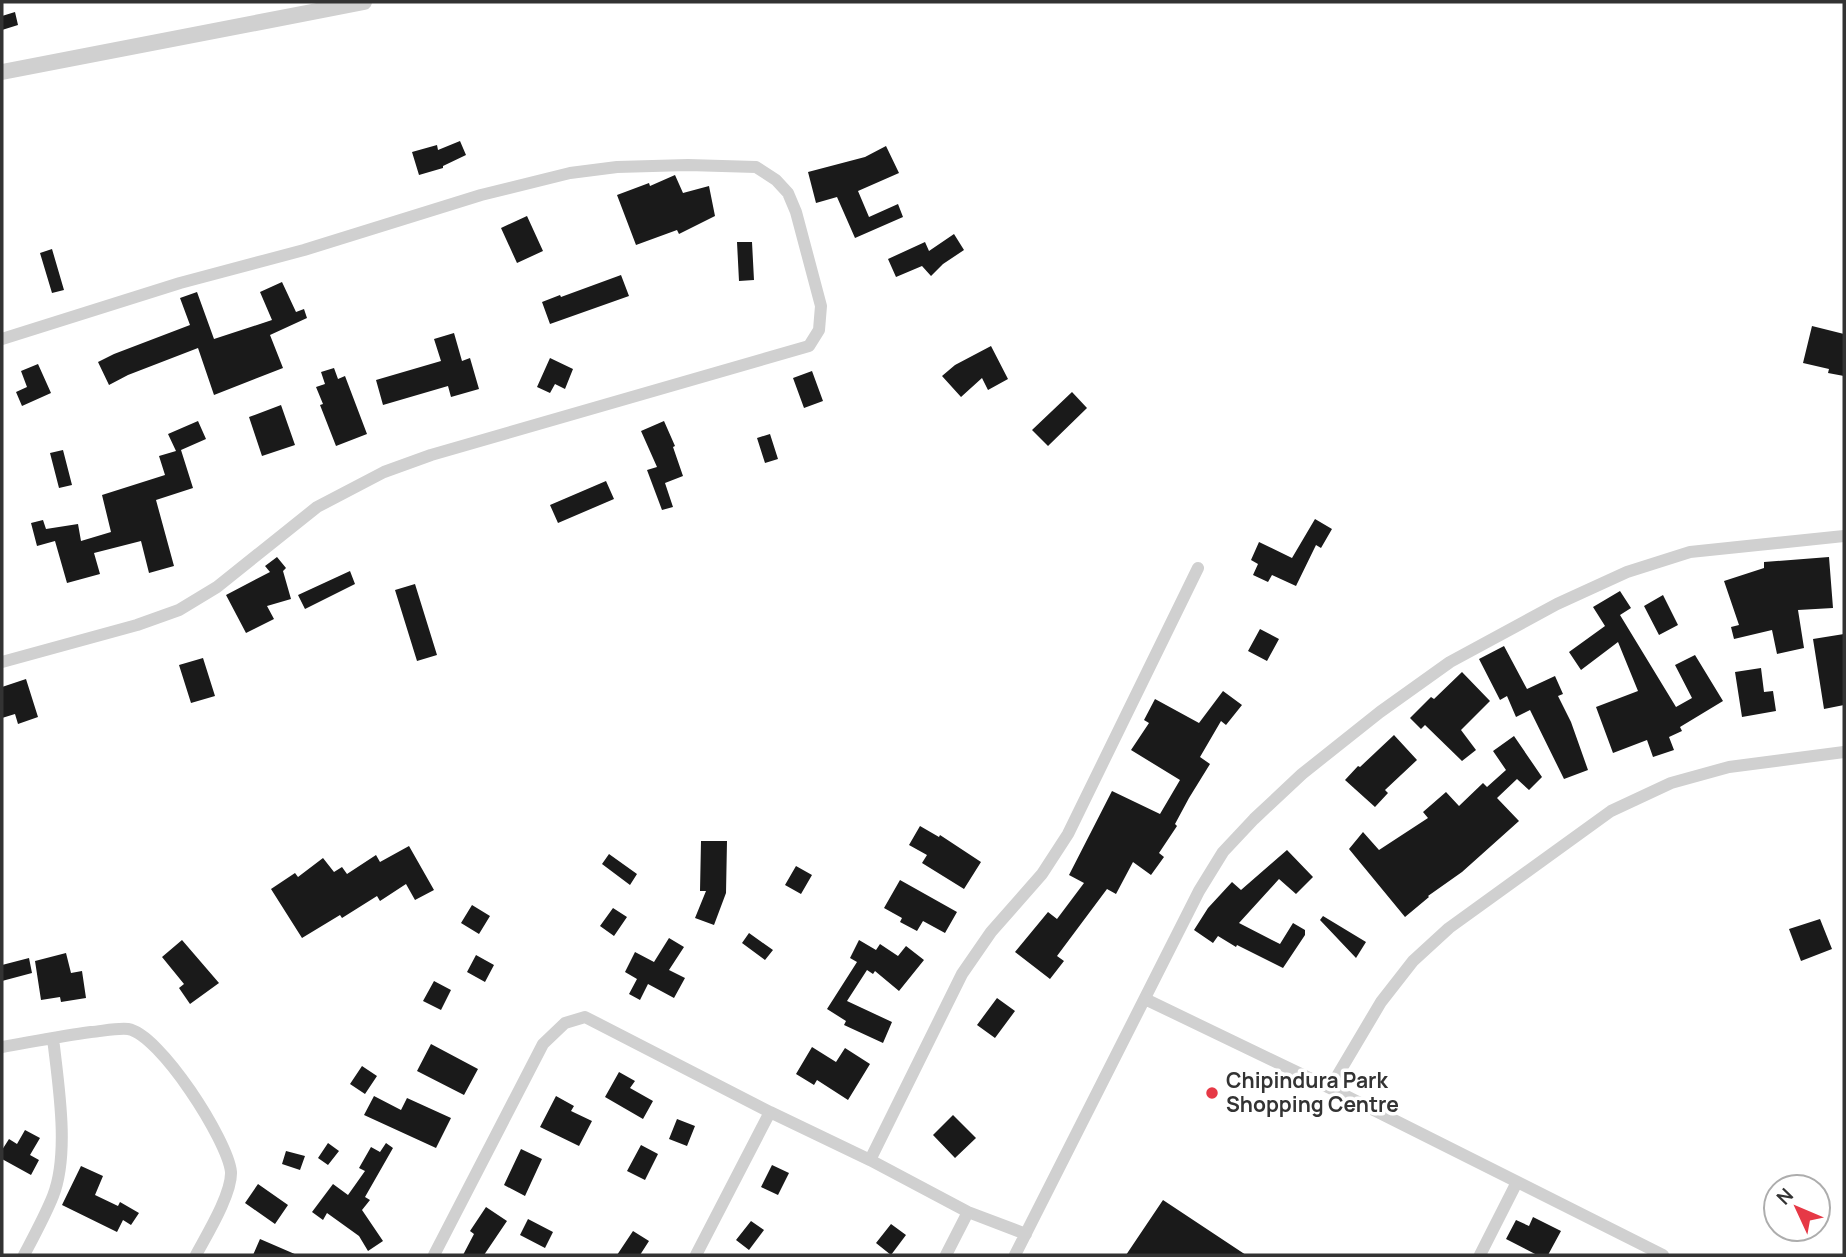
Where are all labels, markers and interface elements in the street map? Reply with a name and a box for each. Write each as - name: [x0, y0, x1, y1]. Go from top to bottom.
- place label: Chipindura Park Shopping Centre: [1226, 1066, 1399, 1118]
- marker: Chipindura Park Shopping Centre: [1204, 1085, 1220, 1101]
- north arrow: [1762, 1173, 1832, 1243]
- text: N: [1771, 1182, 1799, 1210]

